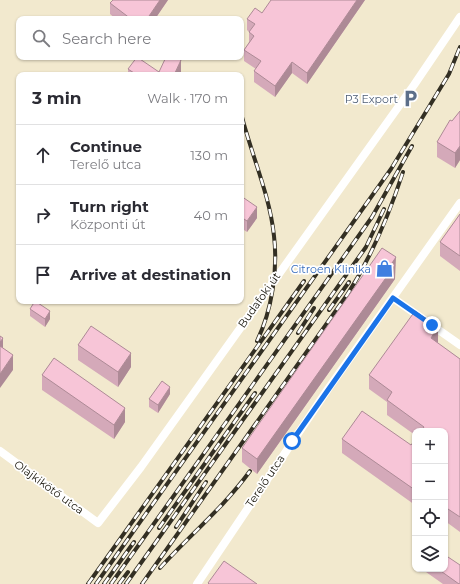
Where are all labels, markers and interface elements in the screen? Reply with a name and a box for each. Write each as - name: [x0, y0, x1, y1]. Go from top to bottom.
- search box: [16, 16, 244, 60]
- icon: search: [30, 27, 52, 49]
- text: Search here: [62, 29, 151, 48]
- text: 3 min: [32, 88, 82, 108]
- parking icon: P3 Export: [401, 89, 421, 109]
- text: Walk · 170 m: [147, 90, 228, 106]
- place label: P3 Export: [345, 92, 399, 106]
- text: Continue: [70, 137, 142, 156]
- icon: ahead: [32, 144, 54, 166]
- text: 130 m: [190, 147, 228, 163]
- text: Terelő utca: [70, 156, 141, 172]
- text: Turn right: [70, 197, 149, 216]
- icon: right: [32, 204, 54, 226]
- text: 40 m: [194, 207, 228, 223]
- text: Központi út: [70, 216, 146, 232]
- shop icon: Citroen Klinika: [374, 259, 394, 279]
- place label: Citroen Klinika: [291, 262, 371, 276]
- icon: arrive: [32, 264, 54, 286]
- text: Arrive at destination: [70, 265, 231, 284]
- street label: Budafoki út: [235, 269, 284, 330]
- route end: [423, 316, 441, 334]
- map controls: [412, 428, 448, 572]
- button: +: [412, 428, 448, 464]
- route start: [283, 432, 301, 450]
- street label: Terelő utca: [242, 452, 288, 510]
- street label: Olajkikötő utca: [11, 457, 87, 517]
- button: −: [412, 464, 448, 500]
- button: locate: [412, 500, 448, 536]
- button: layers: [412, 536, 448, 572]

